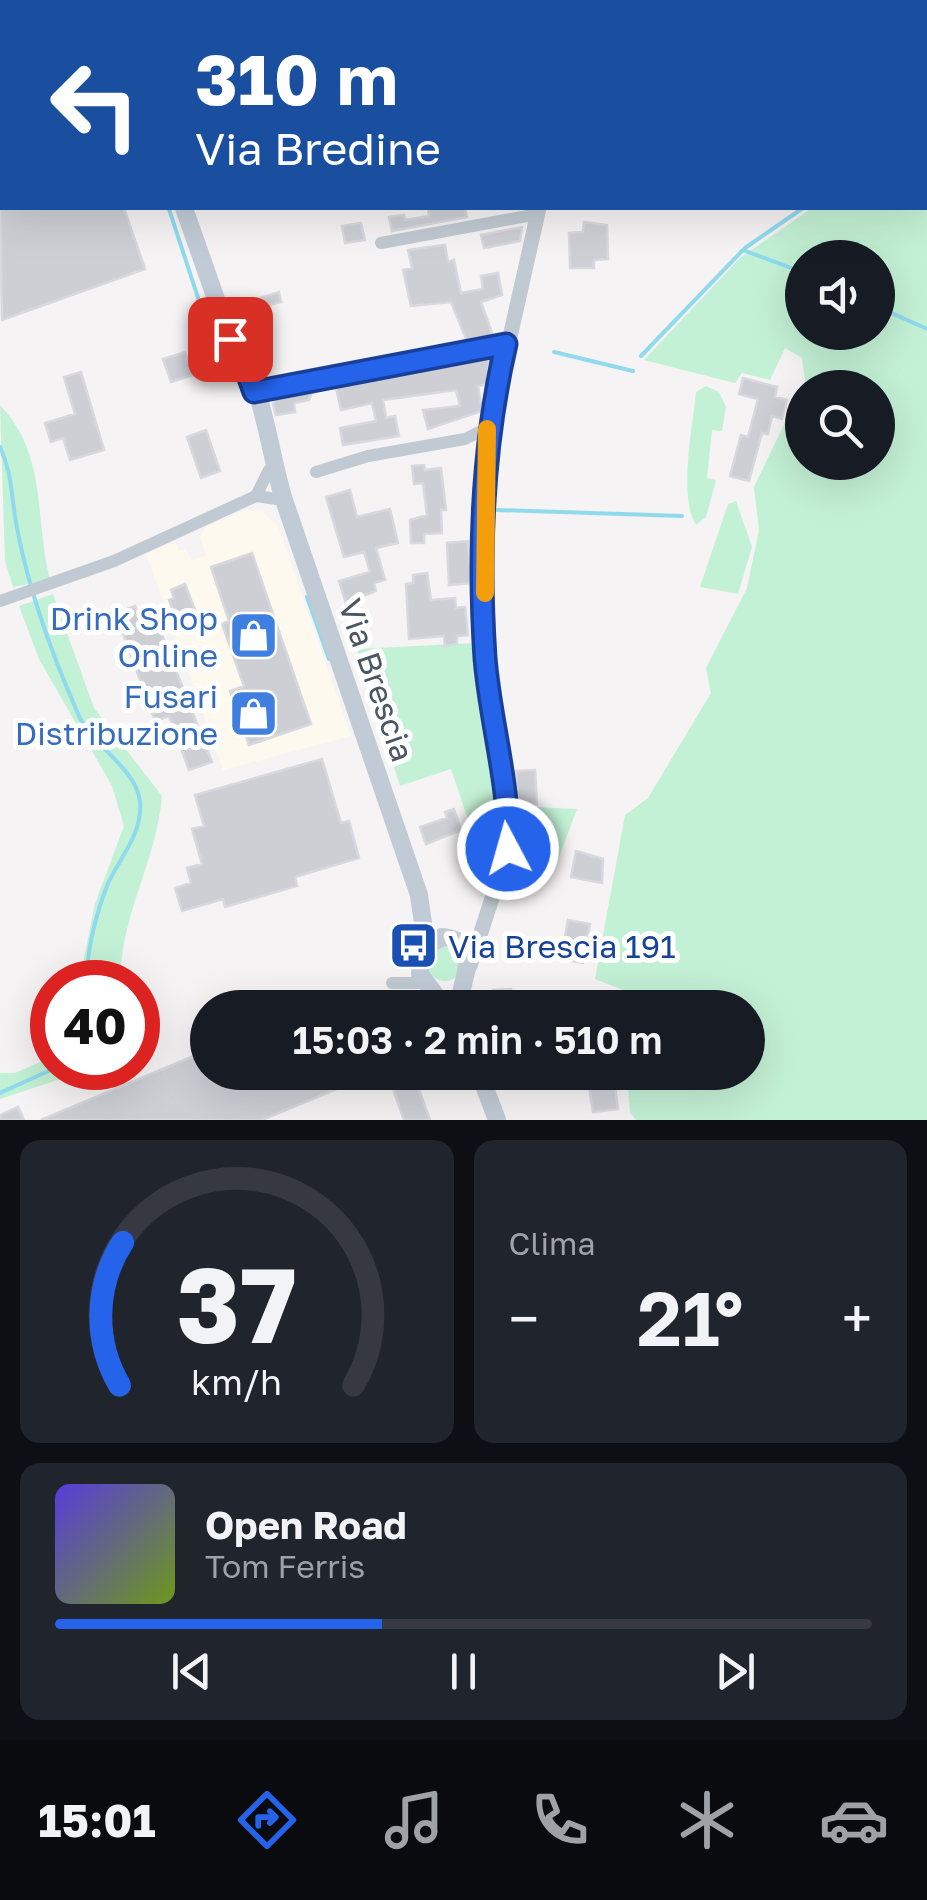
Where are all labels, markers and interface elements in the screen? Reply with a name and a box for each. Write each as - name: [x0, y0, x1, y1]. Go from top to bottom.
- text: 310 m: [195, 36, 398, 120]
- icon: left: [30, 40, 160, 170]
- text: Via Bredine: [195, 121, 441, 175]
- map controls: [785, 240, 895, 480]
- button: sound: [785, 240, 895, 350]
- pin: [188, 297, 273, 382]
- icon: arrive: [203, 312, 258, 367]
- button: search: [785, 370, 895, 480]
- street label: Via Brescia: [331, 594, 423, 766]
- place label: Drink Shop Online: [50, 599, 218, 674]
- shop icon: Drink Shop Online: [227, 610, 279, 662]
- place label: Fusari Distribuzione: [15, 677, 218, 752]
- shop icon: Fusari Distribuzione: [227, 688, 279, 740]
- position arrow: [456, 797, 560, 901]
- bus stop icon: Via Brescia 191: [387, 920, 439, 972]
- place label: Via Brescia 191: [448, 927, 676, 965]
- speed limit sign: 40: [30, 960, 160, 1090]
- text: 15:03 · 2 min · 510 m: [292, 1017, 663, 1062]
- text: Clima: [509, 1224, 595, 1262]
- text: 37: [177, 1241, 297, 1366]
- text: 21°: [637, 1272, 744, 1363]
- text: −: [509, 1285, 539, 1351]
- text: +: [842, 1285, 872, 1351]
- text: km/h: [191, 1360, 282, 1403]
- text: Open Road: [205, 1502, 407, 1547]
- text: Tom Ferris: [205, 1547, 365, 1585]
- icon: previous: [164, 1644, 219, 1699]
- icon: pause: [436, 1644, 491, 1699]
- icon: next: [708, 1644, 763, 1699]
- icon: directions: [232, 1785, 302, 1855]
- icon: music: [379, 1785, 449, 1855]
- icon: phone: [525, 1785, 595, 1855]
- icon: climate: [672, 1785, 742, 1855]
- icon: car: [819, 1785, 889, 1855]
- text: 15:01: [38, 1793, 156, 1847]

